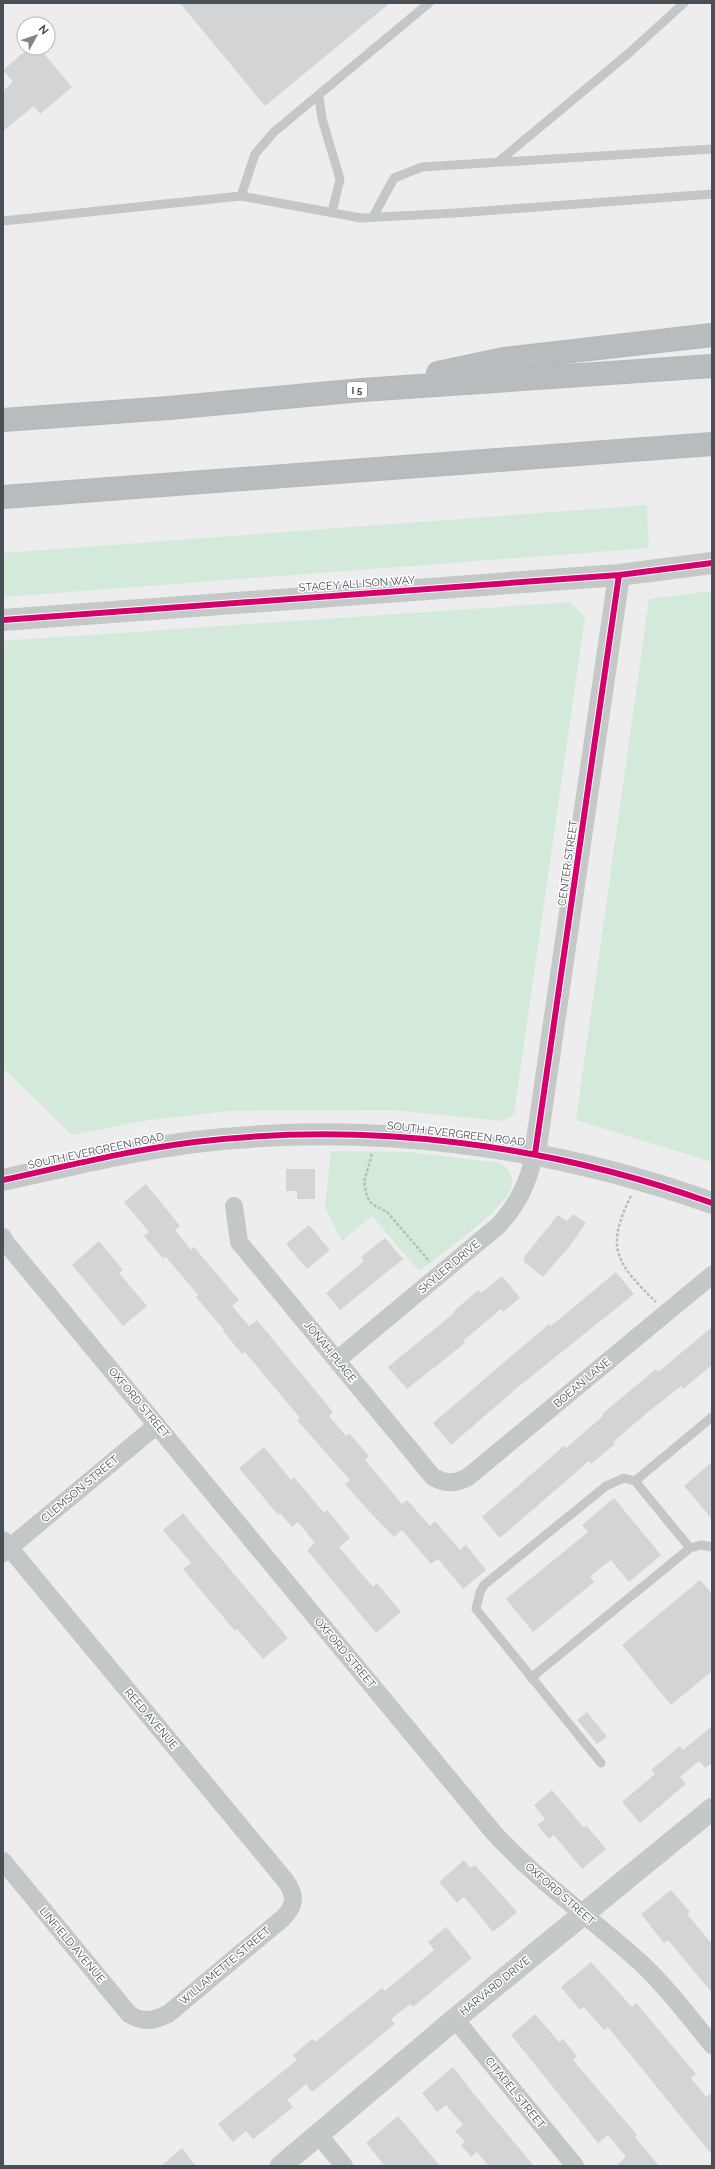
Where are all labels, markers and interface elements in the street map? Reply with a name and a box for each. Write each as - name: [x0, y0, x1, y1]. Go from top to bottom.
- north arrow: [16, 16, 56, 56]
- text: N: [36, 22, 51, 37]
- road number: I 5: [347, 382, 367, 398]
- street label: STACEY ALLISON WAY: [298, 573, 416, 595]
- street label: CENTER STREET: [556, 819, 581, 907]
- street label: SOUTH EVERGREEN ROAD: [386, 1119, 526, 1149]
- street label: SOUTH EVERGREEN ROAD: [27, 1130, 166, 1172]
- street label: SKYLER DRIVE: [416, 1237, 482, 1296]
- street label: JONAH PLACE: [301, 1319, 359, 1385]
- street label: BOEAN LANE: [551, 1355, 613, 1410]
- street label: OXFORD STREET: [106, 1365, 172, 1441]
- street label: CLEMSON STREET: [39, 1453, 122, 1525]
- street label: OXFORD STREET: [312, 1615, 378, 1691]
- street label: REED AVENUE: [122, 1686, 180, 1752]
- street label: OXFORD STREET: [523, 1860, 598, 1928]
- street label: LINFIELD AVENUE: [37, 1905, 108, 1986]
- street label: WILLAMETTE STREET: [177, 1924, 273, 2008]
- street label: HARVARD DRIVE: [457, 1954, 533, 2018]
- street label: CITADEL STREET: [482, 2055, 548, 2131]

